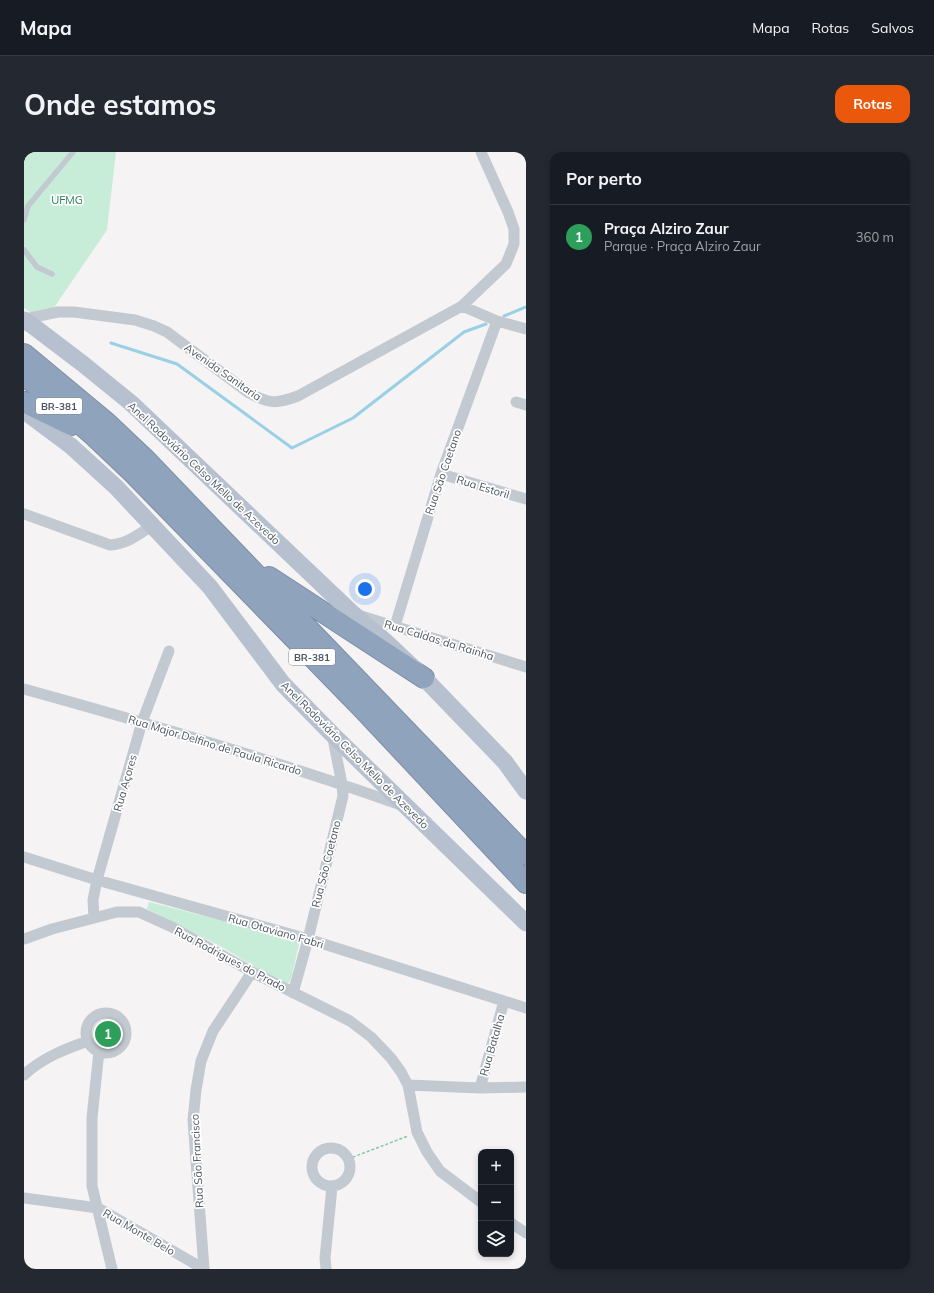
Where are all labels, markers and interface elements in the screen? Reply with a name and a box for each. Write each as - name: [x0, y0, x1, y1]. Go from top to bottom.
- text: Mapa: [20, 16, 72, 40]
- text: Mapa: [752, 19, 790, 37]
- text: Rotas: [812, 19, 849, 37]
- text: Salvos: [871, 19, 914, 37]
- button: Rotas: [835, 85, 910, 123]
- text: Onde estamos: [24, 87, 216, 122]
- text: Por perto: [566, 168, 642, 189]
- park label: UFMG: [51, 193, 83, 207]
- text: Praça Alziro Zaur: [604, 219, 729, 238]
- text: 1: [575, 229, 583, 245]
- text: 360 m: [856, 229, 894, 245]
- text: Parque · Praça Alziro Zaur: [604, 238, 761, 254]
- street label: Avenida Sanitaria: [182, 340, 264, 404]
- road number: BR-381: [36, 398, 82, 414]
- street label: Anel Rodoviário Celso Mello de Azevedo: [125, 399, 283, 547]
- street label: Rua São Caetano: [422, 428, 464, 516]
- street label: Rua Estoril: [455, 472, 511, 502]
- your location: [355, 579, 375, 599]
- street label: Rua Caldas da Rainha: [382, 617, 496, 663]
- road number: BR-381: [289, 649, 335, 665]
- street label: Anel Rodoviário Celso Mello de Azevedo: [278, 678, 432, 832]
- street label: Rua Major Delfino de Paula Ricardo: [127, 712, 303, 778]
- street label: Rua Açores: [110, 753, 140, 813]
- street label: Rua São Caetano: [308, 819, 344, 909]
- street label: Rua Otaviano Fabri: [227, 911, 325, 951]
- street label: Rua Rodrigues do Prado: [172, 924, 288, 994]
- street label: Rua Batalha: [477, 1012, 507, 1078]
- pin: 1: [95, 1019, 121, 1049]
- street label: Rua São Francisco: [188, 1114, 206, 1208]
- map controls: [478, 1149, 514, 1257]
- button: +: [478, 1149, 514, 1185]
- button: −: [478, 1185, 514, 1221]
- street label: Rua Monte Belo: [101, 1206, 177, 1258]
- button: layers: [478, 1221, 514, 1257]

